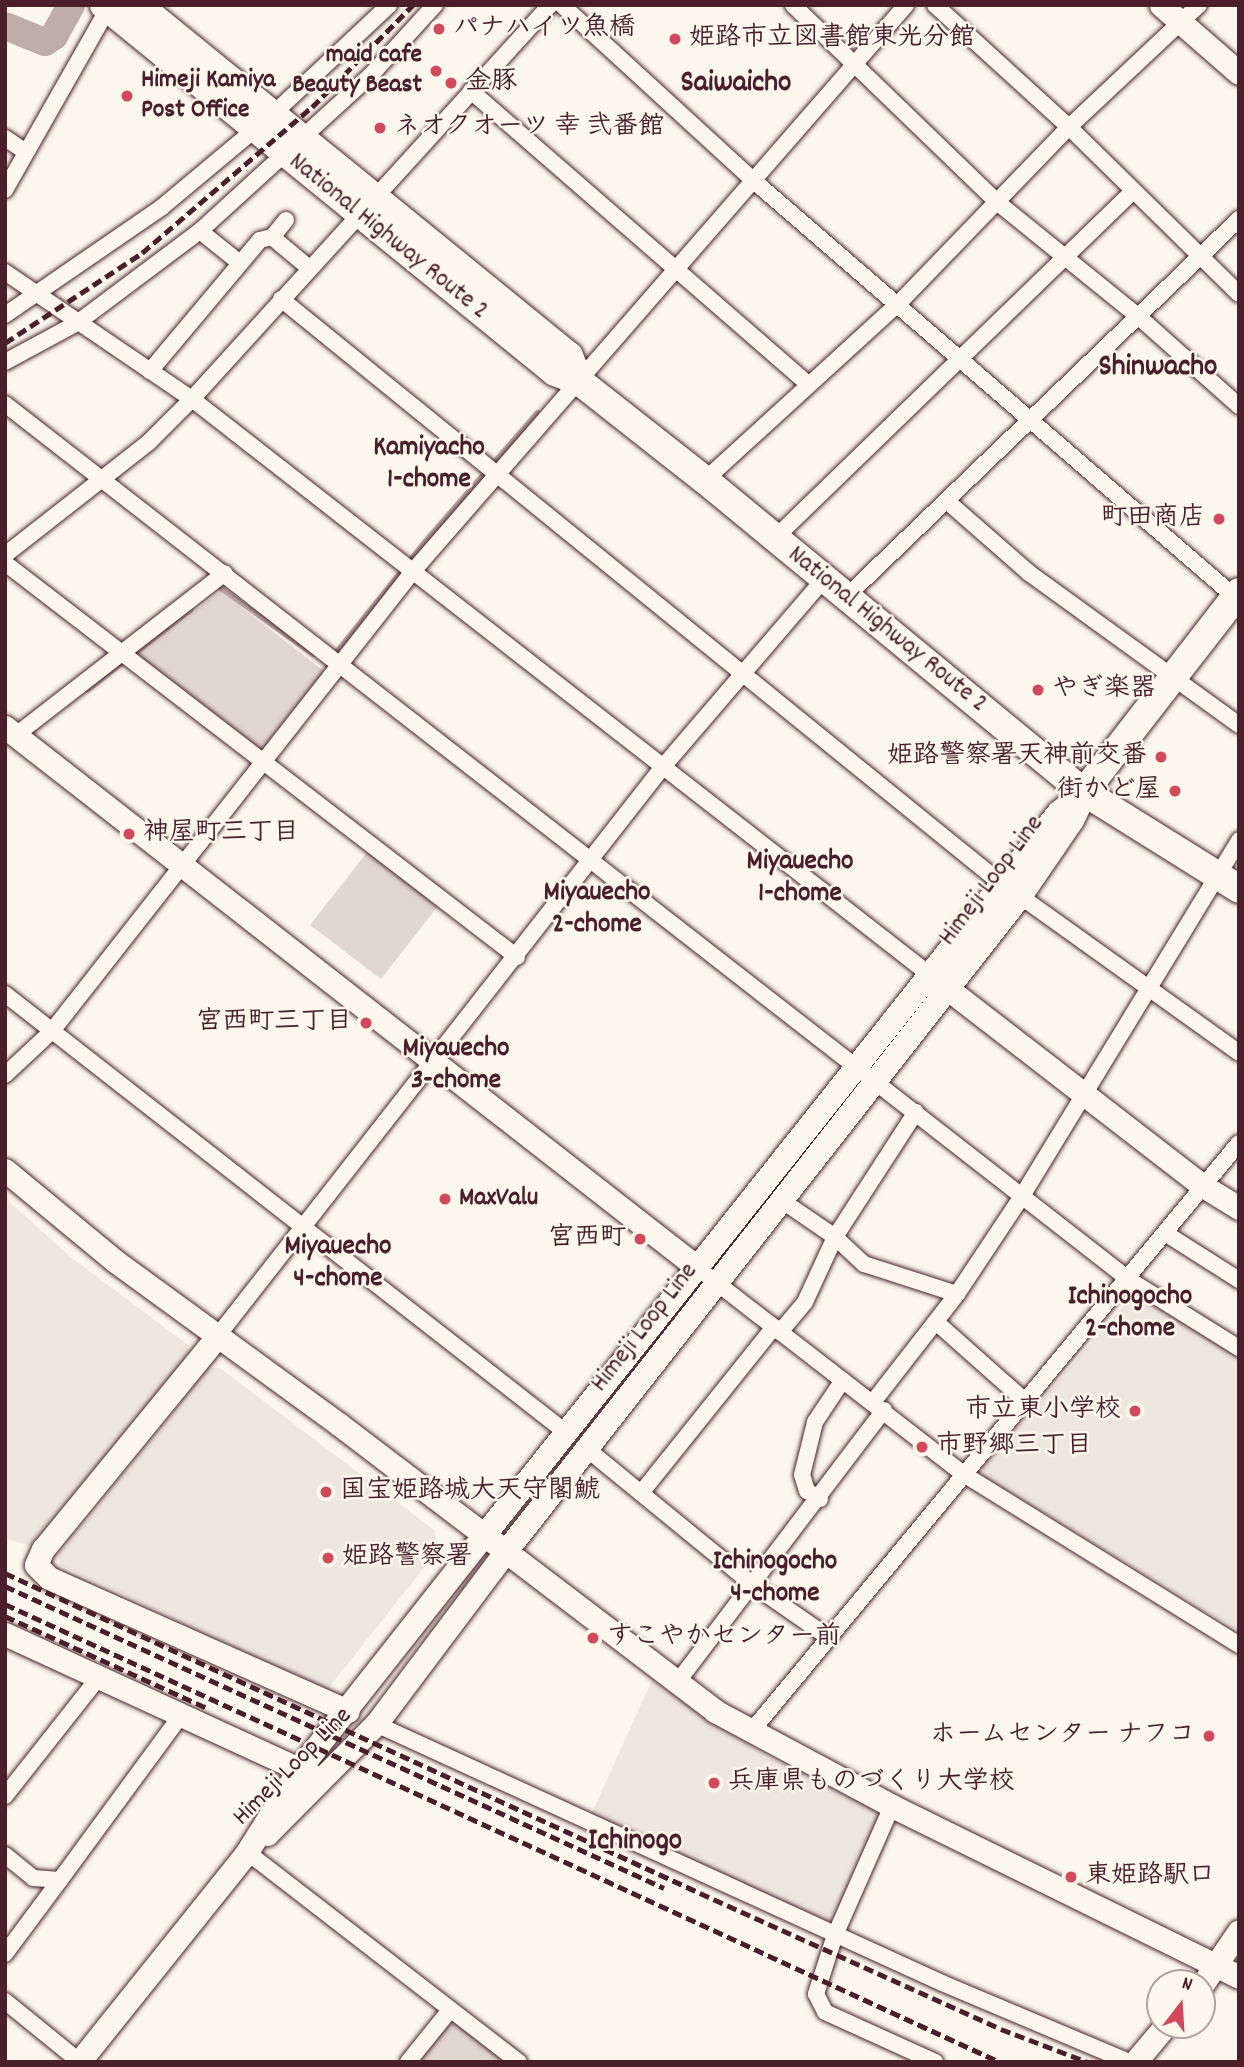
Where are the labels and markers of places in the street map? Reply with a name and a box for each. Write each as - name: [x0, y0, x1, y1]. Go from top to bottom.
- place label: パナハイツ魚橋: [453, 13, 635, 45]
- marker: パナハイツ魚橋: [431, 21, 447, 37]
- place label: 姫路市立図書館東光分館: [689, 23, 975, 55]
- marker: 姫路市立図書館東光分館: [667, 31, 683, 47]
- place label: maid cafe Beauty Beast: [292, 40, 422, 102]
- marker: maid cafe Beauty Beast: [428, 63, 444, 79]
- place label: Himeji Kamiya Post Office: [141, 65, 275, 126]
- place label: 金豚: [465, 67, 517, 99]
- marker: 金豚: [443, 75, 459, 91]
- marker: Himeji Kamiya Post Office: [119, 88, 135, 104]
- place label: ネオクオーツ 幸 弐番館: [394, 112, 666, 144]
- marker: ネオクオーツ 幸 弐番館: [372, 120, 388, 136]
- place label: 町田商店: [1101, 503, 1205, 535]
- marker: 町田商店: [1211, 511, 1227, 527]
- place label: やぎ楽器: [1052, 674, 1156, 706]
- marker: やぎ楽器: [1030, 682, 1046, 698]
- place label: 姫路警察署天神前交番: [887, 741, 1147, 773]
- marker: 姫路警察署天神前交番: [1153, 749, 1169, 765]
- place label: 街かど屋: [1057, 775, 1161, 807]
- marker: 街かど屋: [1167, 783, 1183, 799]
- place label: 神屋町三丁目: [143, 818, 299, 850]
- marker: 神屋町三丁目: [121, 826, 137, 842]
- place label: 宮西町三丁目: [196, 1007, 352, 1039]
- marker: 宮西町三丁目: [358, 1015, 374, 1031]
- place label: MaxValu: [459, 1183, 538, 1215]
- marker: MaxValu: [437, 1191, 453, 1207]
- place label: 宮西町: [548, 1223, 626, 1255]
- marker: 宮西町: [632, 1231, 648, 1247]
- place label: 市立東小学校: [965, 1395, 1121, 1427]
- marker: 市立東小学校: [1127, 1403, 1143, 1419]
- place label: 市野郷三丁目: [936, 1431, 1092, 1463]
- marker: 市野郷三丁目: [914, 1439, 930, 1455]
- place label: 国宝姫路城大天守閣鯱: [340, 1476, 600, 1508]
- marker: 国宝姫路城大天守閣鯱: [318, 1484, 334, 1500]
- place label: 姫路警察署: [342, 1542, 472, 1574]
- marker: 姫路警察署: [320, 1550, 336, 1566]
- place label: すこやかセンター前: [607, 1622, 841, 1654]
- marker: すこやかセンター前: [585, 1630, 601, 1646]
- place label: ホームセンター ナフコ: [929, 1720, 1195, 1752]
- marker: ホームセンター ナフコ: [1201, 1728, 1217, 1744]
- place label: 兵庫県ものづくり大学校: [728, 1767, 1014, 1799]
- marker: 兵庫県ものづくり大学校: [706, 1775, 722, 1791]
- place label: 東姫路駅口: [1085, 1861, 1215, 1893]
- marker: 東姫路駅口: [1063, 1869, 1079, 1885]

